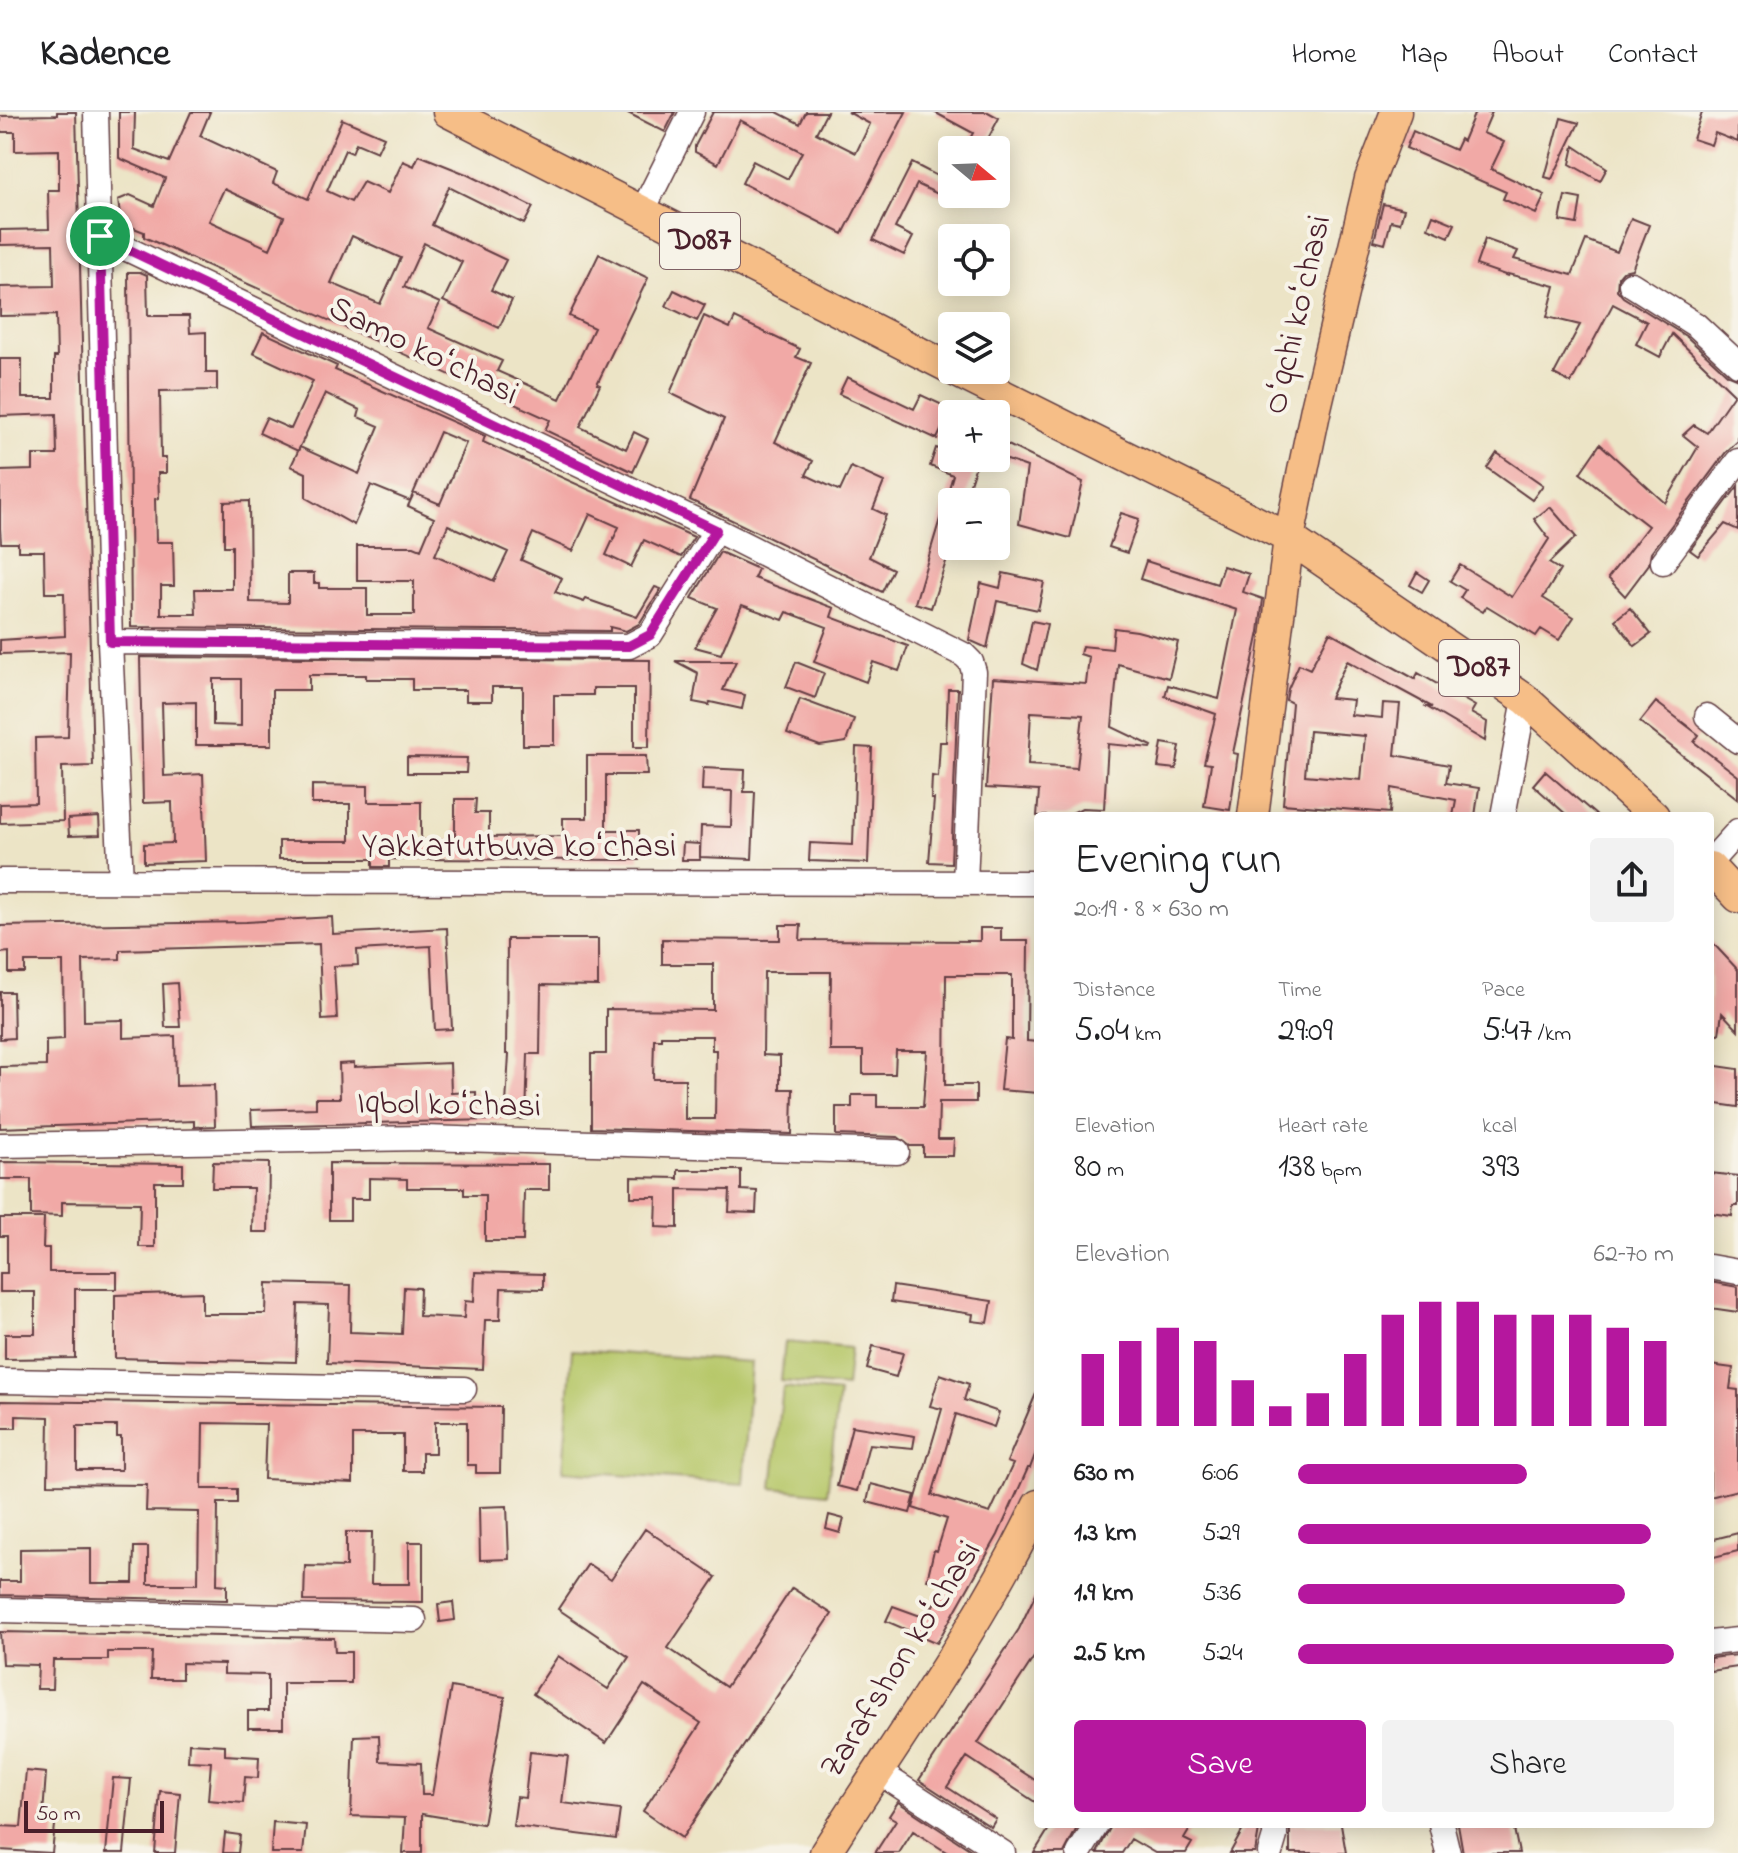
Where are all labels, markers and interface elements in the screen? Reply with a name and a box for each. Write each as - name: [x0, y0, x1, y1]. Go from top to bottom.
- text: Kadence: [40, 27, 170, 83]
- text: Home: [1291, 35, 1357, 76]
- text: Map: [1401, 35, 1448, 76]
- text: About: [1492, 35, 1564, 76]
- text: Contact: [1608, 35, 1698, 76]
- north arrow: [938, 136, 1010, 208]
- map controls: [938, 136, 1010, 560]
- pin: [66, 202, 134, 270]
- street label: Oʻqchi koʻchasi: [1252, 210, 1346, 420]
- road number: D087: [660, 213, 740, 269]
- icon: arrive: [78, 214, 122, 258]
- button: locate: [938, 224, 1010, 296]
- street label: Samo koʻchasi: [320, 284, 526, 420]
- button: layers: [938, 312, 1010, 384]
- button: +: [938, 400, 1010, 472]
- button: −: [938, 488, 1010, 560]
- road number: D087: [1439, 640, 1519, 696]
- street label: Yakkatutbuva koʻchasi: [362, 823, 676, 873]
- text: Evening run: [1074, 829, 1281, 893]
- button: share: [1590, 838, 1674, 922]
- text: 20:19 · 8 × 630 m: [1074, 891, 1229, 929]
- text: Distance: [1074, 975, 1155, 1007]
- text: Time: [1278, 975, 1322, 1007]
- text: Pace: [1482, 975, 1525, 1007]
- text: 5.04: [1074, 1007, 1129, 1057]
- text: 29:09: [1278, 1007, 1333, 1057]
- text: 5:47: [1482, 1007, 1532, 1057]
- text: km: [1129, 1019, 1161, 1051]
- text: /km: [1532, 1019, 1571, 1051]
- street label: Iqbol koʻchasi: [357, 1079, 541, 1133]
- text: Elevation: [1074, 1111, 1155, 1143]
- text: Heart rate: [1278, 1111, 1368, 1143]
- text: kcal: [1482, 1111, 1517, 1143]
- text: 80: [1074, 1143, 1101, 1193]
- text: 138: [1278, 1143, 1316, 1193]
- text: 393: [1482, 1143, 1520, 1193]
- text: m: [1101, 1155, 1124, 1187]
- text: bpm: [1316, 1155, 1362, 1187]
- text: Elevation: [1074, 1236, 1170, 1274]
- text: 62–70 m: [1594, 1236, 1674, 1274]
- text: 630 m: [1074, 1455, 1134, 1493]
- text: 6:06: [1202, 1455, 1238, 1493]
- text: 1.3 km: [1074, 1515, 1136, 1553]
- text: 5:29: [1202, 1515, 1240, 1553]
- street label: Zarafshon koʻchasi: [809, 1531, 995, 1789]
- text: 1.9 km: [1074, 1575, 1133, 1613]
- text: 5:36: [1202, 1575, 1241, 1613]
- text: 2.5 km: [1074, 1635, 1145, 1673]
- text: 5:24: [1202, 1635, 1243, 1673]
- button: Save: [1074, 1720, 1366, 1812]
- button: Share: [1382, 1720, 1674, 1812]
- scale bar: [24, 1797, 164, 1833]
- text: 50 m: [36, 1799, 81, 1831]

